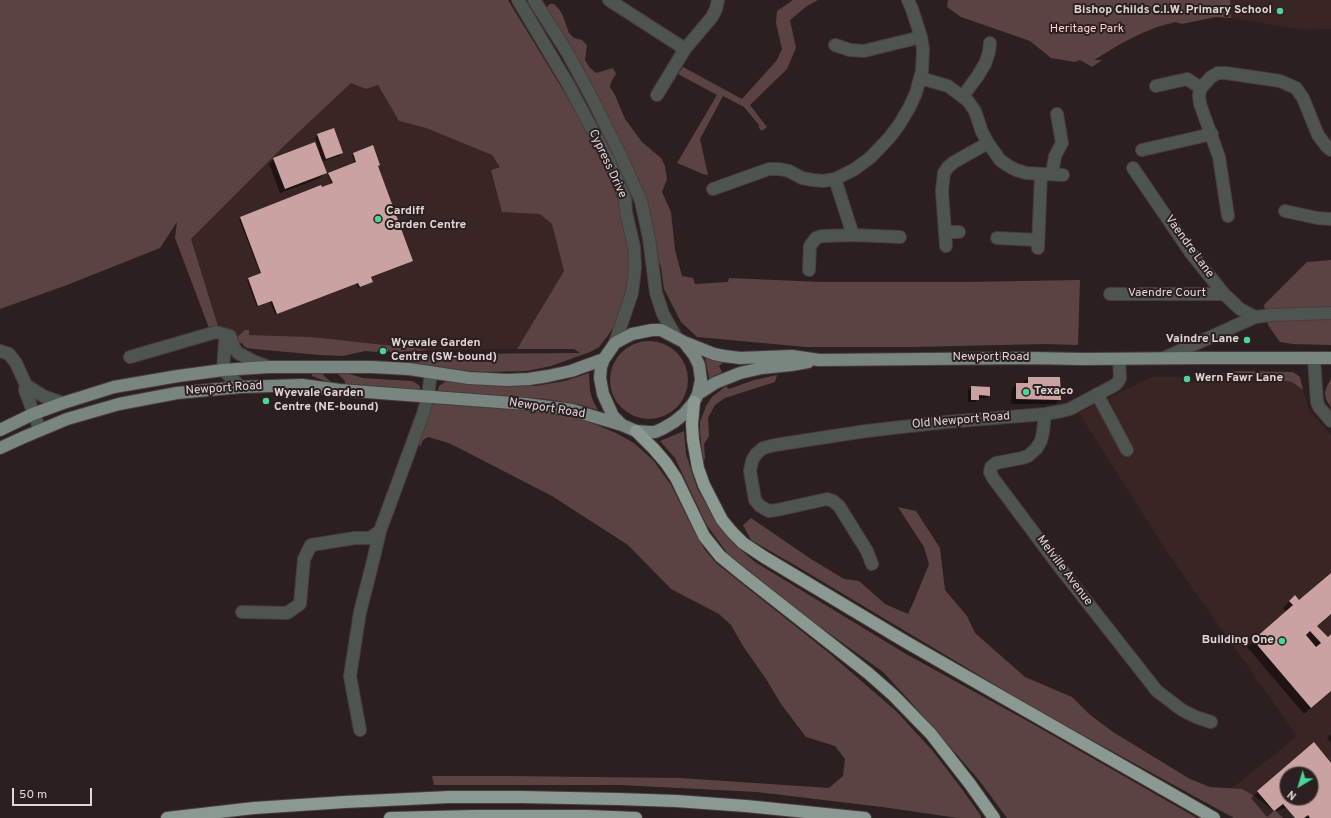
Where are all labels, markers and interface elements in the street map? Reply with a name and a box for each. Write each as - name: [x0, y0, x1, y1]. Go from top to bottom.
- place label: Bishop Childs C.I.W. Primary School: [1074, 4, 1272, 18]
- marker: Bishop Childs C.I.W. Primary School: [1275, 6, 1285, 16]
- park label: Heritage Park: [1050, 23, 1124, 37]
- street label: Cypress Drive: [585, 127, 629, 201]
- place label: Cardiff Garden Centre: [386, 205, 466, 233]
- street label: Vaendre Lane: [1161, 213, 1217, 281]
- marker: Cardiff Garden Centre: [373, 214, 383, 224]
- street label: Vaendre Court: [1128, 287, 1206, 301]
- place label: Vaindre Lane: [1166, 333, 1239, 347]
- marker: Vaindre Lane: [1242, 335, 1252, 345]
- place label: Wyevale Garden Centre (SW-bound): [391, 337, 497, 365]
- marker: Wyevale Garden Centre (SW-bound): [378, 346, 388, 356]
- street label: Newport Road: [952, 351, 1030, 365]
- place label: Wern Fawr Lane: [1195, 372, 1283, 386]
- marker: Wern Fawr Lane: [1182, 374, 1192, 384]
- street label: Newport Road: [185, 379, 263, 399]
- place label: Texaco: [1034, 385, 1073, 399]
- place label: Wyevale Garden Centre (NE-bound): [274, 387, 379, 415]
- marker: Texaco: [1021, 387, 1031, 397]
- marker: Wyevale Garden Centre (NE-bound): [261, 396, 271, 406]
- street label: Newport Road: [508, 396, 586, 422]
- street label: Old Newport Road: [911, 410, 1011, 432]
- street label: Melville Avenue: [1033, 533, 1095, 609]
- place label: Building One: [1202, 634, 1274, 648]
- marker: Building One: [1277, 636, 1287, 646]
- north arrow: [1279, 766, 1319, 806]
- scale bar: [14, 780, 94, 806]
- text: 50 m: [19, 787, 47, 803]
- text: N: [1285, 787, 1300, 803]

